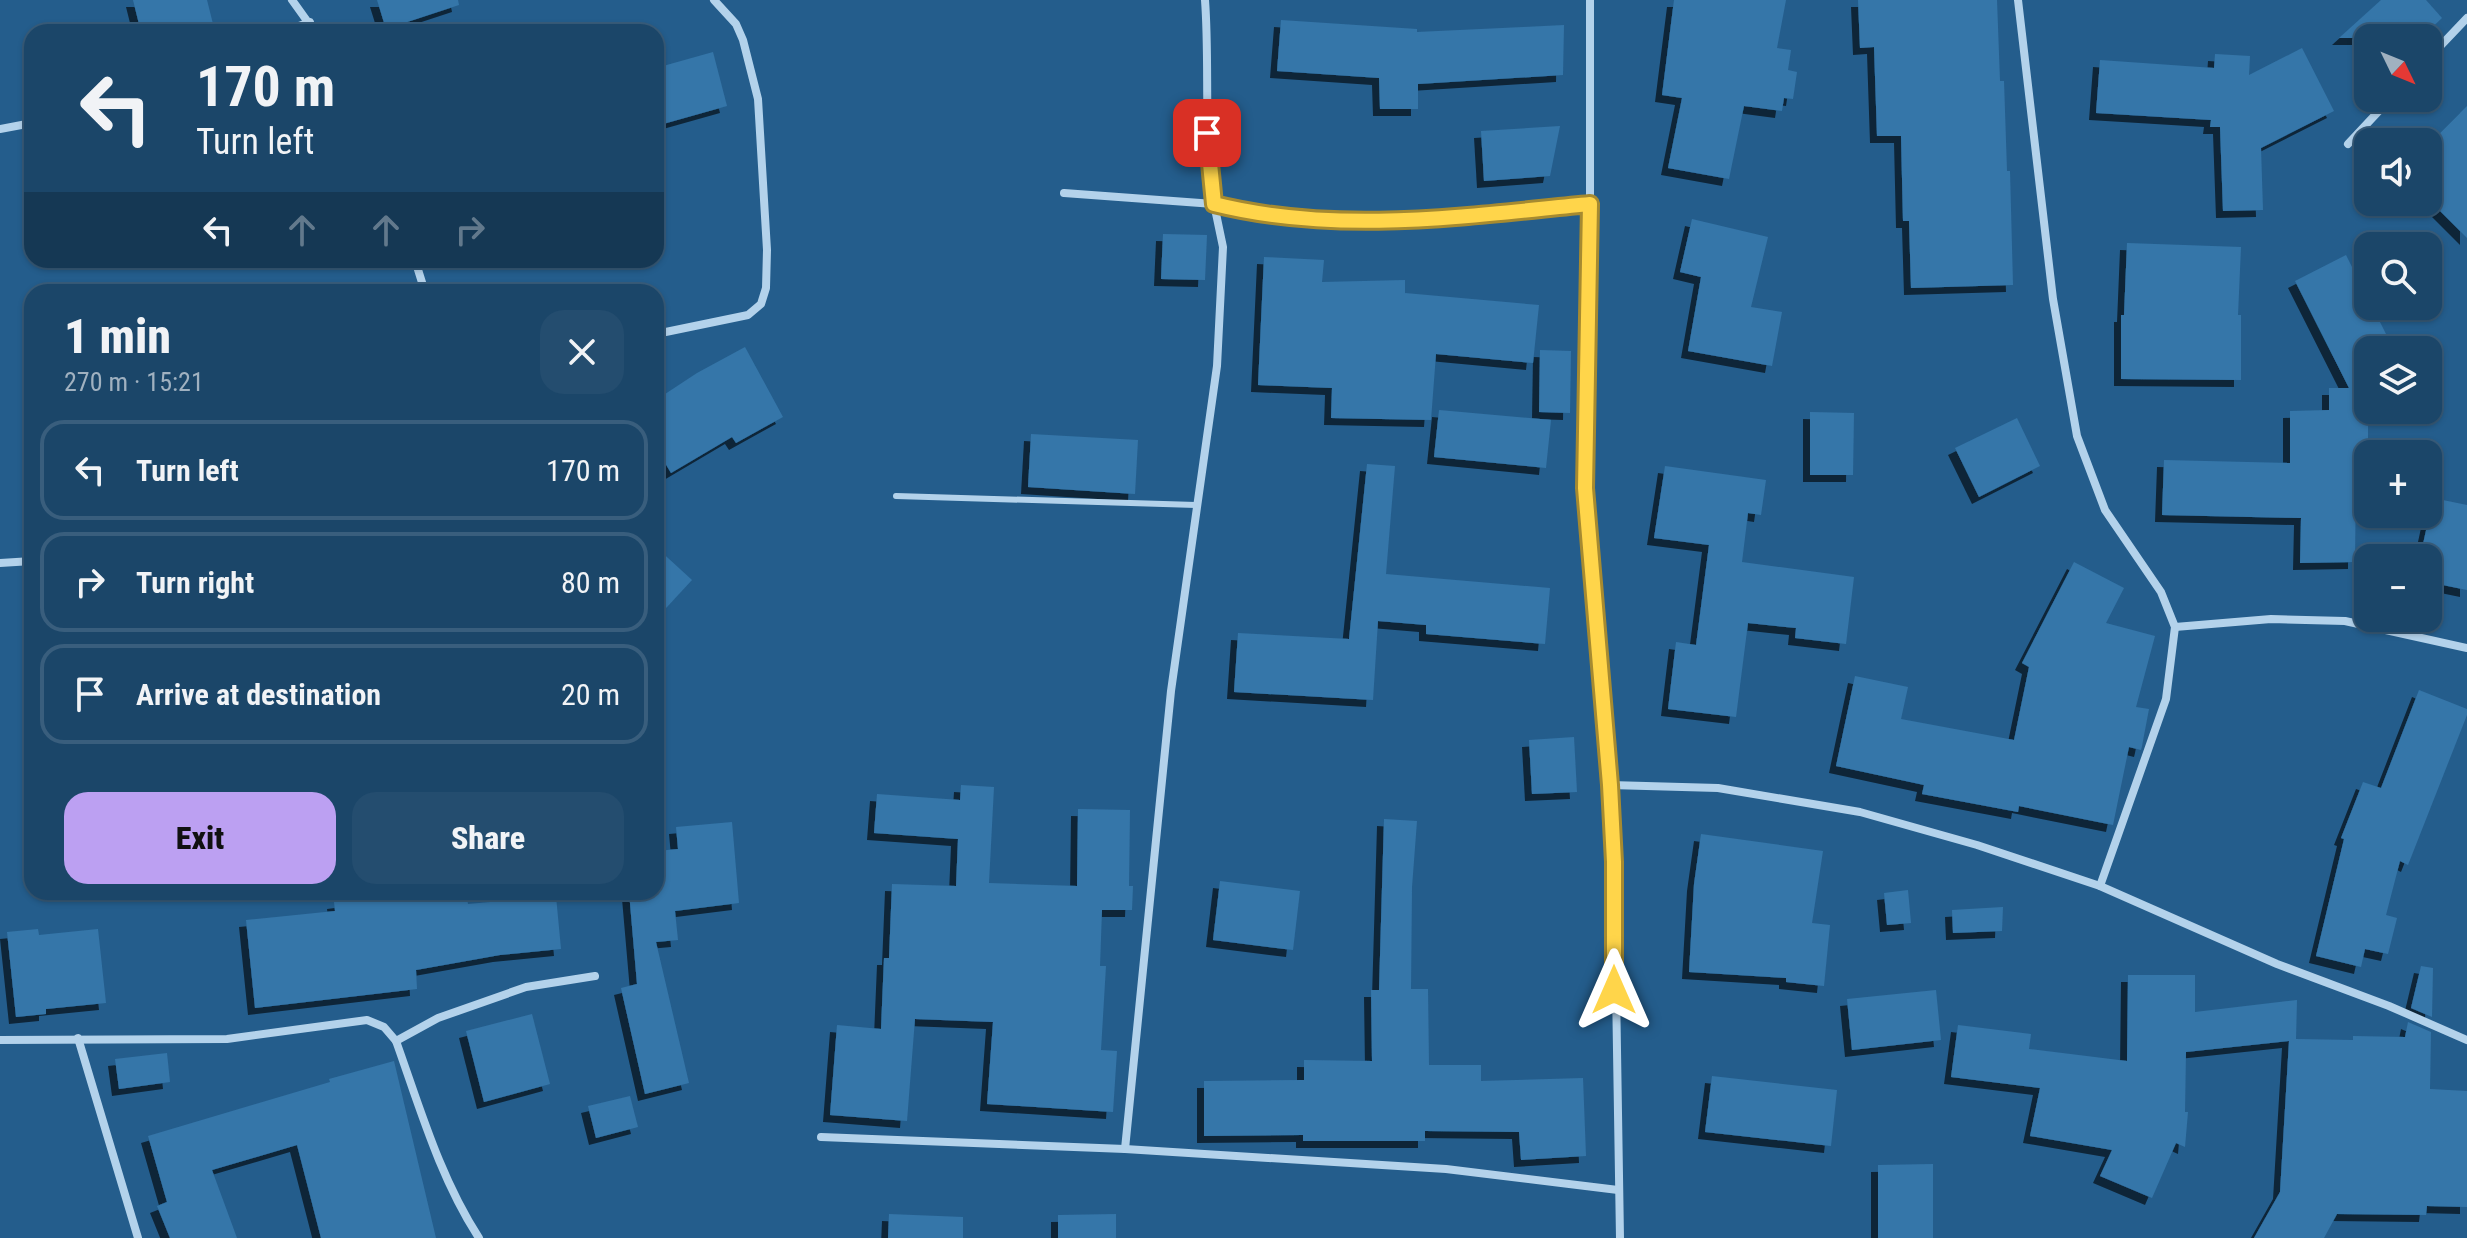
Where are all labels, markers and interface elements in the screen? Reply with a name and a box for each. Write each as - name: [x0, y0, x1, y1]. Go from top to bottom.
- north arrow: [2354, 24, 2442, 112]
- map controls: [2354, 24, 2442, 632]
- text: 170 m: [196, 54, 335, 120]
- icon: left: [64, 56, 168, 160]
- pin: [1173, 99, 1241, 167]
- icon: arrive: [1185, 111, 1229, 155]
- text: Turn left: [196, 121, 314, 163]
- button: sound: [2354, 128, 2442, 216]
- icon: left: [196, 208, 240, 252]
- icon: ahead: [280, 208, 324, 252]
- icon: ahead: [364, 208, 408, 252]
- icon: right: [448, 208, 492, 252]
- button: search: [2354, 232, 2442, 320]
- text: 1 min: [64, 308, 171, 365]
- button: close: [540, 310, 624, 394]
- button: layers: [2354, 336, 2442, 424]
- text: 270 m · 15:21: [64, 367, 204, 397]
- button: +: [2354, 440, 2442, 528]
- icon: left: [68, 448, 112, 492]
- text: Turn left: [136, 453, 239, 488]
- text: 170 m: [546, 453, 620, 488]
- button: −: [2354, 544, 2442, 632]
- icon: right: [68, 560, 112, 604]
- text: Turn right: [136, 565, 254, 600]
- text: 80 m: [561, 565, 620, 600]
- icon: arrive: [68, 672, 112, 716]
- text: Arrive at destination: [136, 677, 381, 712]
- text: 20 m: [561, 677, 620, 712]
- button: Exit: [64, 792, 336, 884]
- button: Share: [352, 792, 624, 884]
- position arrow: [1572, 948, 1656, 1032]

